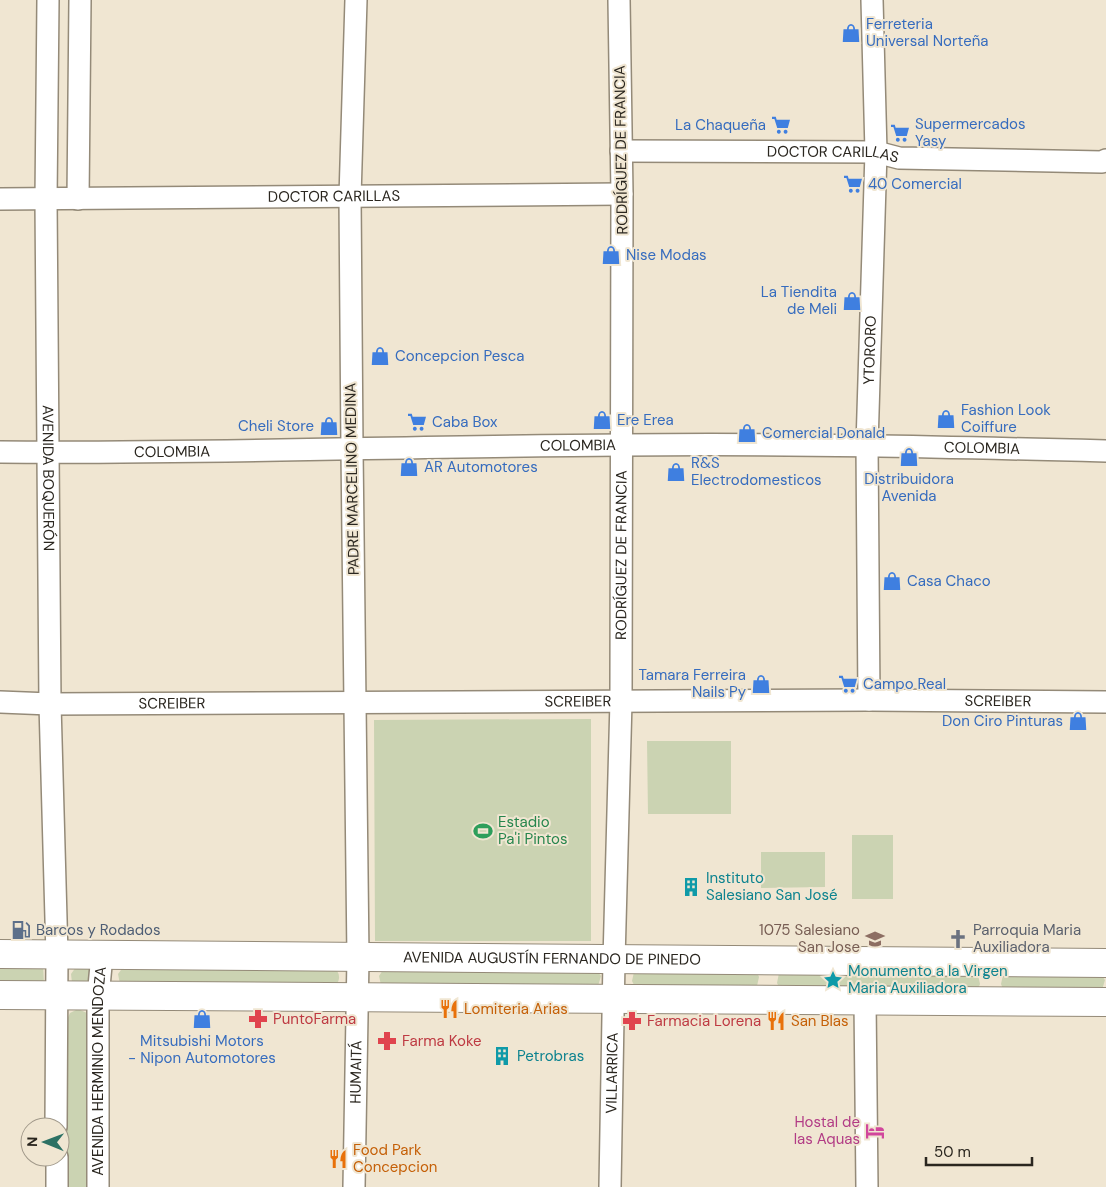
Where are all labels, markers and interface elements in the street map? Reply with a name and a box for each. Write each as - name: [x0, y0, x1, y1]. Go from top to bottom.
- place label: Ferreteria Universal Norteña: [866, 14, 988, 51]
- shop icon: Ferreteria Universal Norteña: [840, 22, 862, 44]
- street label: RODRÍGUEZ DE FRANCIA: [610, 65, 632, 235]
- supermarket icon: La Chaqueña: [770, 114, 792, 136]
- place label: Supermercados Yasy: [915, 114, 1025, 151]
- place label: La Chaqueña: [675, 115, 766, 135]
- supermarket icon: Supermercados Yasy: [889, 122, 911, 144]
- street label: DOCTOR CARILLAS: [767, 141, 901, 168]
- supermarket icon: 40 Comercial: [842, 173, 864, 195]
- place label: 40 Comercial: [868, 174, 962, 194]
- street label: DOCTOR CARILLAS: [268, 186, 401, 207]
- shop icon: Nise Modas: [600, 244, 622, 266]
- place label: Nise Modas: [626, 245, 707, 265]
- place label: La Tiendita de Meli: [761, 282, 837, 319]
- shop icon: La Tiendita de Meli: [841, 290, 863, 312]
- street label: YTORORO: [859, 315, 881, 385]
- shop icon: Concepcion Pesca: [369, 345, 391, 367]
- place label: Concepcion Pesca: [395, 346, 524, 366]
- street label: PADRE MARCELINO MEDINA: [340, 383, 364, 575]
- place label: Fashion Look Coiffure: [961, 400, 1051, 437]
- street label: AVENIDA BOQUERÓN: [38, 405, 59, 551]
- shop icon: Fashion Look Coiffure: [935, 408, 957, 430]
- shop icon: Ere Erea: [591, 409, 613, 431]
- place label: Ere Erea: [617, 410, 674, 430]
- supermarket icon: Caba Box: [406, 411, 428, 433]
- place label: Caba Box: [432, 412, 498, 432]
- shop icon: Cheli Store: [318, 415, 340, 437]
- place label: Cheli Store: [238, 416, 314, 436]
- shop icon: Comercial Donald: [736, 422, 758, 444]
- place label: Comercial Donald: [762, 423, 885, 443]
- street label: COLOMBIA: [540, 435, 616, 456]
- street label: COLOMBIA: [944, 437, 1020, 459]
- street label: COLOMBIA: [134, 441, 210, 462]
- shop icon: Distribuidora Avenida: [898, 446, 920, 468]
- place label: R&S Electrodomesticos: [691, 453, 822, 490]
- shop icon: AR Automotores: [398, 456, 420, 478]
- place label: AR Automotores: [424, 457, 538, 477]
- shop icon: R&S Electrodomesticos: [665, 461, 687, 483]
- place label: Distribuidora Avenida: [864, 469, 954, 506]
- street label: RODRÍGUEZ DE FRANCIA: [611, 470, 631, 640]
- shop icon: Casa Chaco: [881, 570, 903, 592]
- place label: Casa Chaco: [907, 571, 991, 591]
- place label: Tamara Ferreira Nails Py: [638, 665, 747, 702]
- shop icon: Tamara Ferreira Nails Py: [750, 673, 772, 695]
- supermarket icon: Campo Real: [837, 673, 859, 695]
- place label: Campo Real: [863, 674, 946, 694]
- street label: SCREIBER: [544, 691, 612, 712]
- street label: SCREIBER: [964, 691, 1032, 711]
- street label: SCREIBER: [138, 693, 206, 714]
- shop icon: Don Ciro Pinturas: [1067, 710, 1089, 732]
- place label: Don Ciro Pinturas: [942, 711, 1063, 731]
- place label: Estadio Pa'i Pintos: [498, 812, 568, 849]
- sports icon: Estadio Pa'i Pintos: [472, 820, 494, 842]
- place label: Instituto Salesiano San José: [706, 868, 837, 905]
- building icon: Instituto Salesiano San José: [680, 876, 702, 898]
- fuel station icon: Barcos y Rodados: [10, 919, 32, 941]
- place label: Barcos y Rodados: [36, 920, 161, 940]
- place label: 1075 Salesiano San Jose: [759, 920, 860, 957]
- place label: Parroquia Maria Auxiliadora: [973, 920, 1081, 957]
- school or university icon: 1075 Salesiano San Jose: [864, 928, 886, 950]
- church icon: Parroquia Maria Auxiliadora: [947, 928, 969, 950]
- street label: AVENIDA AUGUSTÍN FERNANDO DE PINEDO: [403, 947, 701, 970]
- place label: Monumento a la Virgen Maria Auxiliadora: [848, 961, 1008, 998]
- street label: AVENIDA HERMINIO MENDOZA: [88, 966, 111, 1176]
- place icon: Monumento a la Virgen Maria Auxiliadora: [822, 969, 844, 991]
- restaurant icon: Lomiteria Arias: [438, 998, 460, 1020]
- place label: Lomiteria Arias: [464, 999, 568, 1019]
- shop icon: Mitsubishi Motors - Nipon Automotores: [191, 1008, 213, 1030]
- pharmacy icon: PuntoFarma: [247, 1008, 269, 1030]
- place label: PuntoFarma: [273, 1009, 356, 1029]
- pharmacy icon: Farmacia Lorena: [621, 1010, 643, 1032]
- restaurant icon: San Blas: [765, 1010, 787, 1032]
- place label: Farmacia Lorena: [647, 1011, 761, 1031]
- place label: San Blas: [791, 1011, 849, 1031]
- pharmacy icon: Farma Koke: [376, 1030, 398, 1052]
- place label: Mitsubishi Motors - Nipon Automotores: [128, 1031, 276, 1068]
- place label: Farma Koke: [402, 1031, 481, 1051]
- street label: VILLARRICA: [601, 1032, 623, 1114]
- street label: HUMAITÁ: [345, 1040, 367, 1104]
- building icon: Petrobras: [491, 1045, 513, 1067]
- place label: Petrobras: [517, 1046, 584, 1066]
- place label: Hostal de las Aquas: [794, 1112, 860, 1149]
- north arrow: [20, 1117, 70, 1167]
- hotel icon: Hostal de las Aquas: [864, 1120, 886, 1142]
- scale bar: [926, 1134, 1032, 1166]
- text: N: [23, 1137, 41, 1147]
- place label: Food Park Concepcion: [353, 1140, 437, 1177]
- text: 50 m: [934, 1142, 971, 1162]
- restaurant icon: Food Park Concepcion: [327, 1148, 349, 1170]

